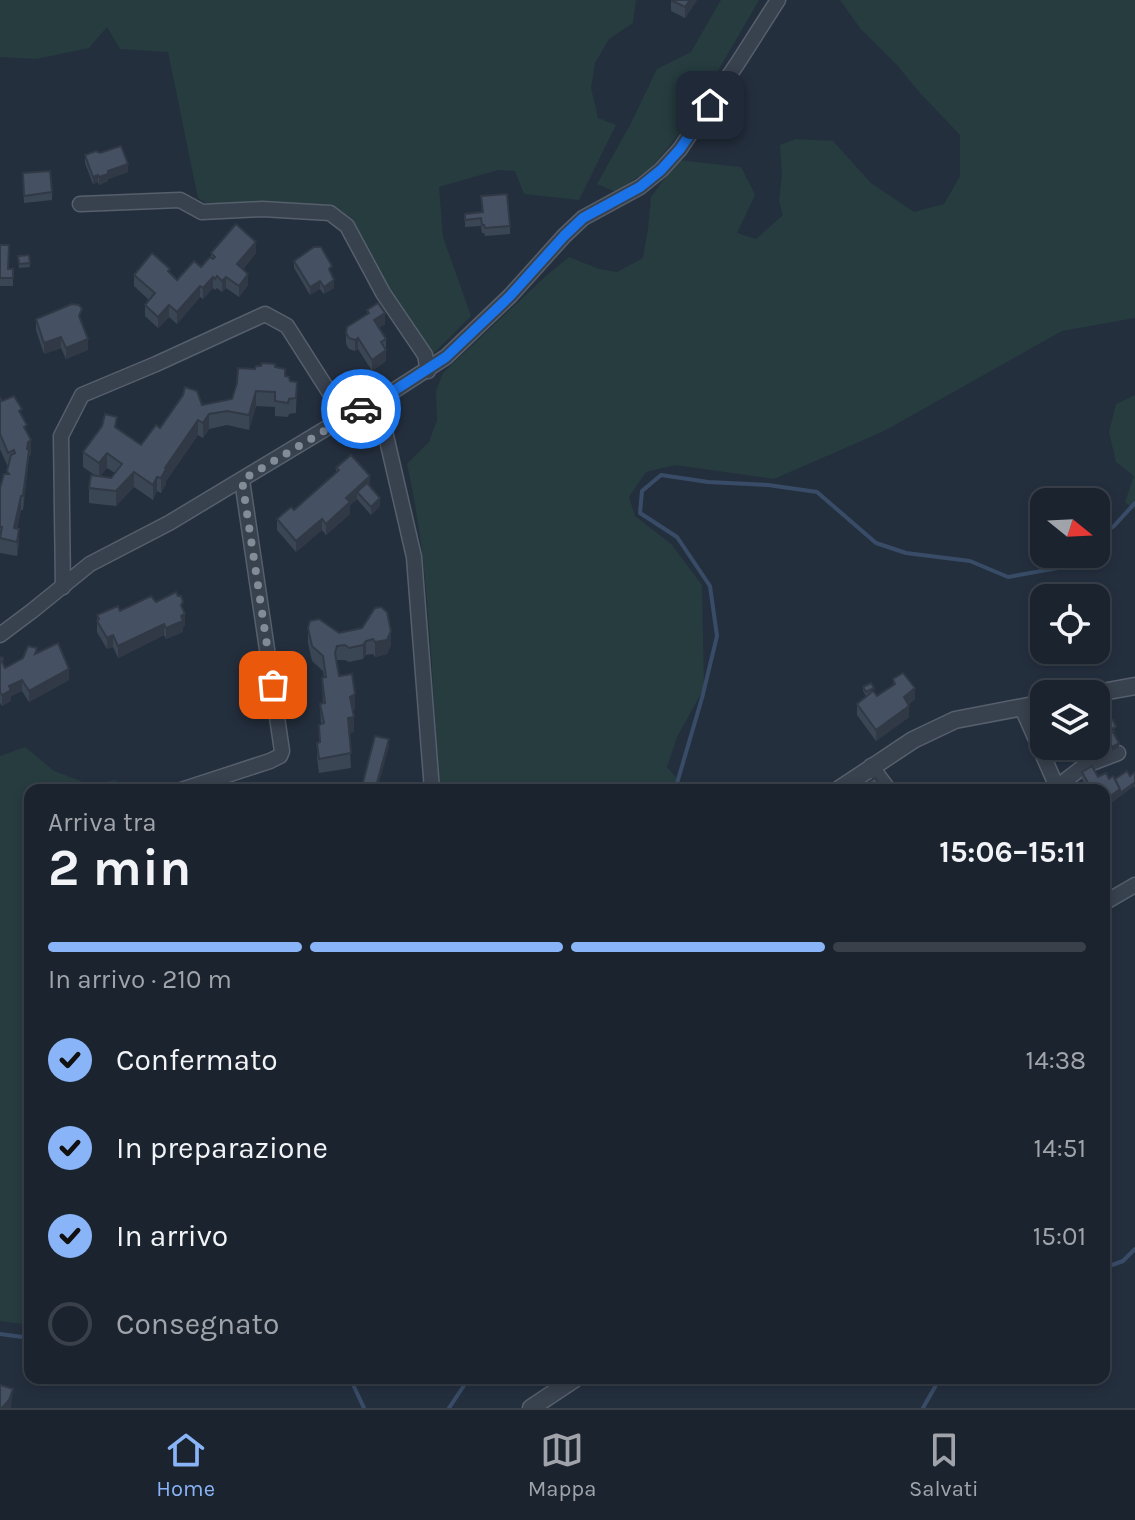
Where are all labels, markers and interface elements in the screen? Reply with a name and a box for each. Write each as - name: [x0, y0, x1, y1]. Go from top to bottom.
- pin: [676, 71, 744, 139]
- icon: home: [688, 83, 732, 127]
- courier: [321, 369, 401, 449]
- icon: car: [339, 387, 383, 431]
- north arrow: [1030, 488, 1110, 568]
- map controls: [1030, 488, 1110, 760]
- button: locate: [1030, 584, 1110, 664]
- pin: [239, 651, 307, 719]
- icon: bag: [251, 663, 295, 707]
- button: layers: [1030, 680, 1110, 760]
- text: Arriva tra: [48, 807, 157, 838]
- text: 15:06–15:11: [939, 834, 1086, 870]
- text: 2 min: [48, 837, 191, 898]
- text: In arrivo · 210 m: [48, 964, 232, 995]
- icon: check: [48, 1038, 92, 1082]
- text: Confermato: [116, 1042, 278, 1078]
- text: 14:38: [1026, 1045, 1086, 1076]
- icon: check: [48, 1126, 92, 1170]
- text: In preparazione: [116, 1130, 328, 1166]
- text: 14:51: [1034, 1133, 1086, 1164]
- icon: check: [48, 1214, 92, 1258]
- text: In arrivo: [116, 1218, 228, 1254]
- text: 15:01: [1033, 1221, 1086, 1252]
- text: Consegnato: [116, 1306, 279, 1342]
- tab: Home: [156, 1428, 215, 1502]
- tab: Mappa: [528, 1428, 596, 1502]
- tab: Salvati: [909, 1428, 979, 1502]

